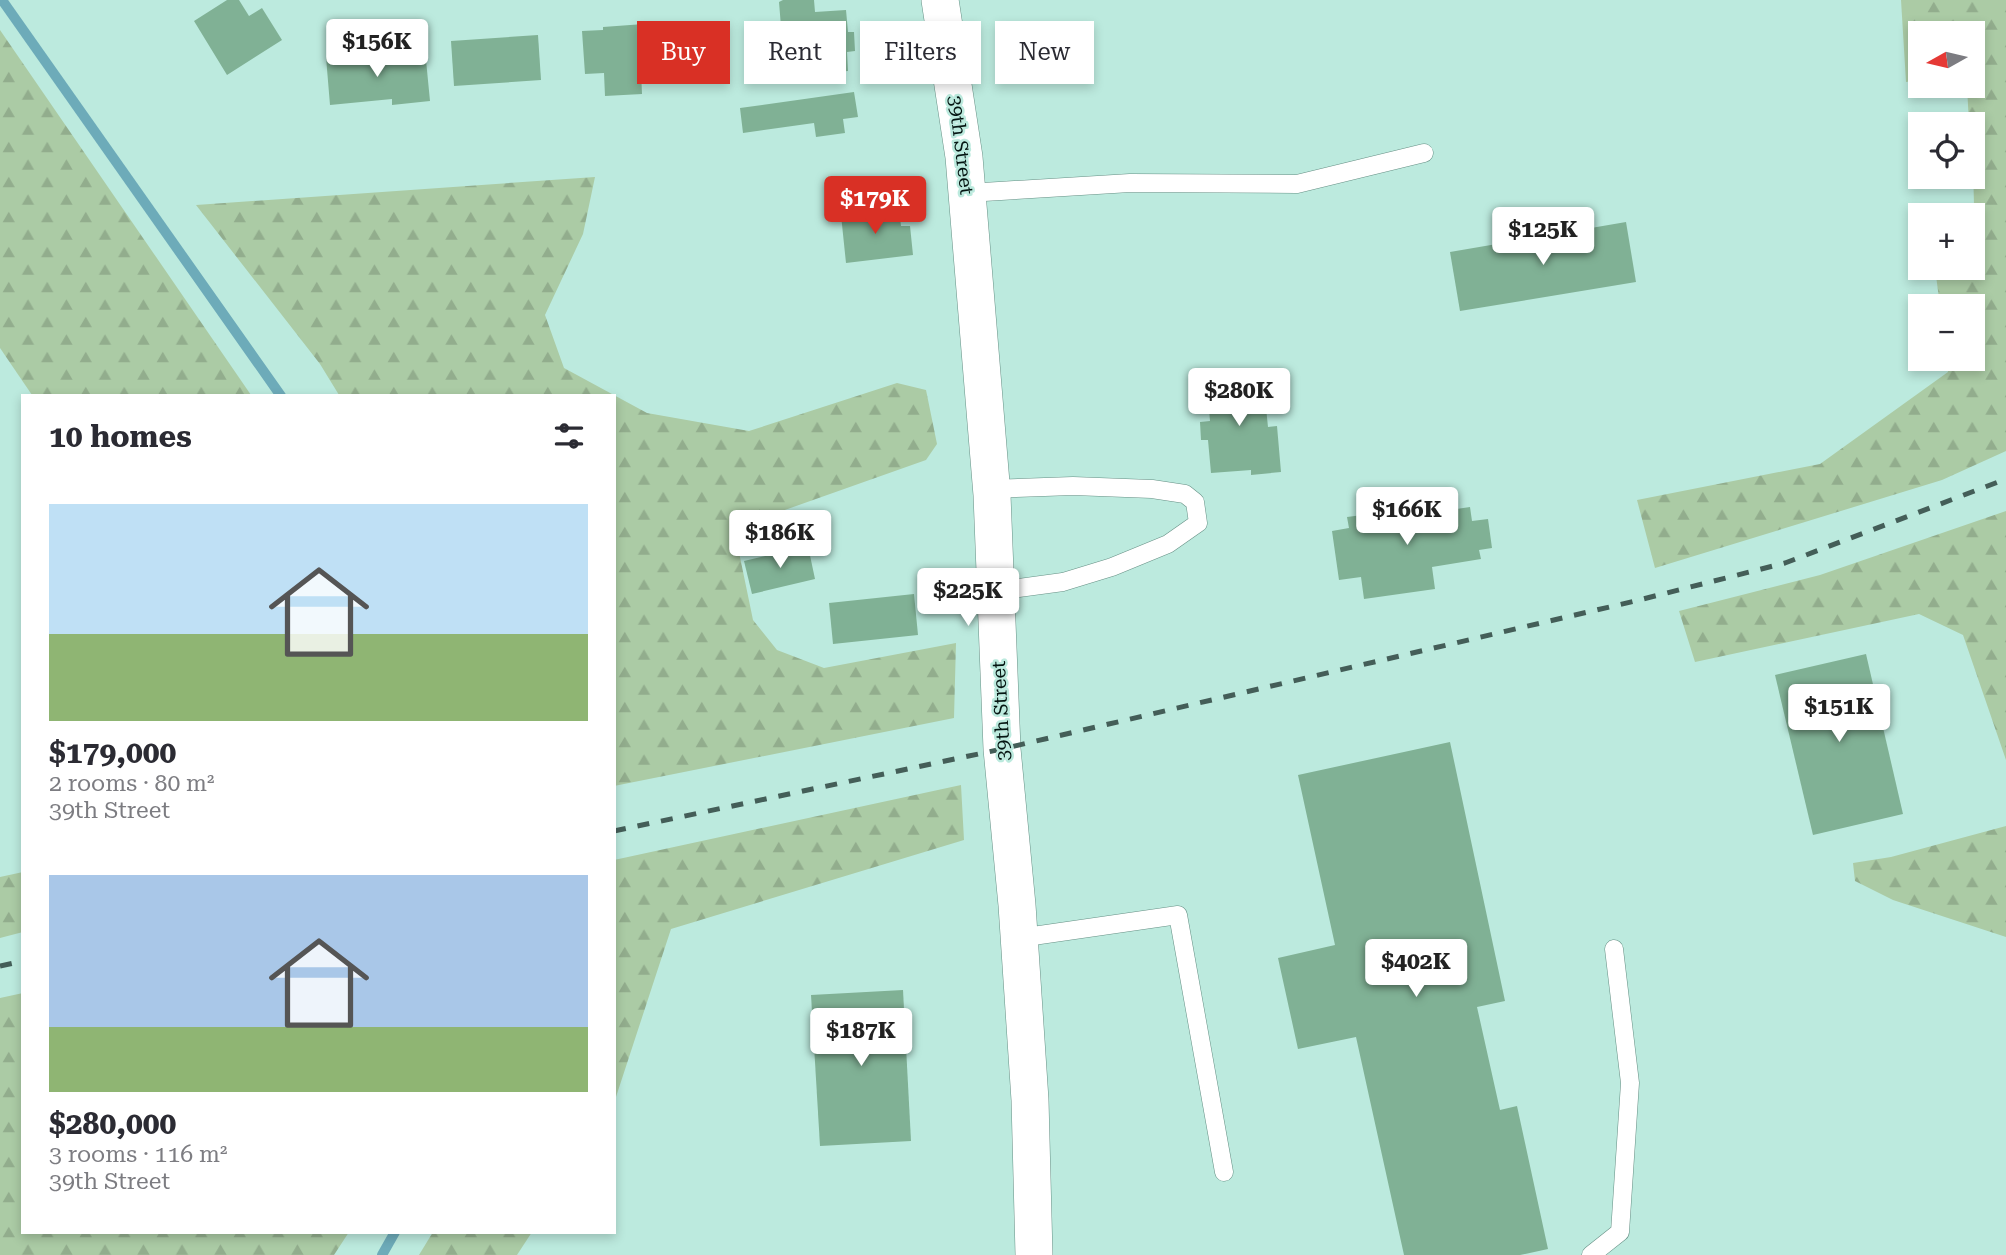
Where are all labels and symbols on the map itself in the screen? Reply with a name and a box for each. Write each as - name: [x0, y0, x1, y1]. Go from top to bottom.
- pin: $156K: [328, 20, 426, 79]
- north arrow: [1908, 21, 1984, 98]
- street label: 39th Street: [943, 94, 979, 196]
- pin: $179K: [826, 176, 924, 236]
- pin: $125K: [1494, 208, 1592, 267]
- pin: $280K: [1190, 368, 1288, 428]
- pin: $166K: [1358, 488, 1456, 547]
- pin: $186K: [731, 510, 829, 570]
- pin: $225K: [919, 568, 1017, 628]
- street label: 39th Street: [987, 660, 1015, 762]
- pin: $151K: [1790, 684, 1888, 744]
- pin: $402K: [1367, 940, 1465, 999]
- pin: $187K: [812, 1009, 910, 1068]

